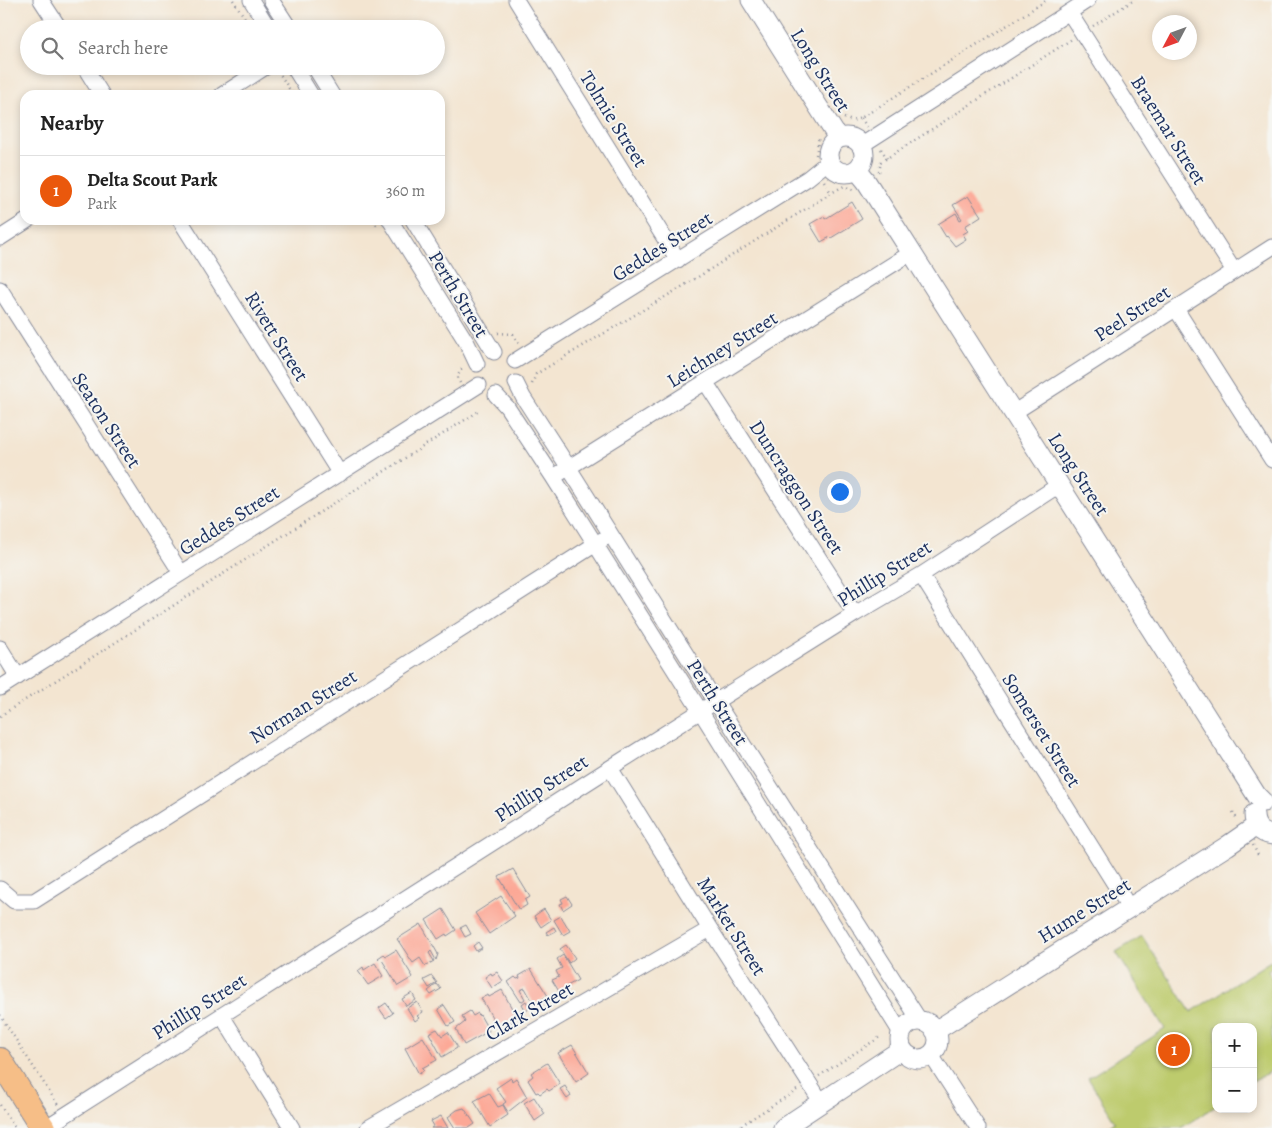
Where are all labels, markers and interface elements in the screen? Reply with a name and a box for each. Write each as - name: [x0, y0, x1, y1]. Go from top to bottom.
- north arrow: [1152, 15, 1197, 60]
- search box: [20, 20, 445, 75]
- street label: Long Street: [784, 23, 857, 118]
- icon: search: [38, 34, 66, 62]
- text: Search here: [78, 35, 168, 61]
- street label: Tolmie Street: [573, 66, 654, 173]
- street label: Braemar Street: [1124, 70, 1213, 190]
- text: Nearby: [40, 109, 103, 137]
- text: Delta Scout Park: [87, 167, 217, 193]
- text: 1: [53, 180, 59, 202]
- text: 360 m: [386, 180, 425, 202]
- text: Park: [87, 193, 117, 215]
- street label: Geddes Street: [607, 205, 718, 288]
- street label: Perth Street: [422, 246, 495, 343]
- street label: Peel Street: [1089, 278, 1176, 348]
- street label: Rivett Street: [238, 286, 315, 387]
- street label: Leichney Street: [662, 304, 783, 394]
- street label: Seaton Street: [66, 367, 148, 474]
- street label: Duncraggon Street: [743, 415, 850, 560]
- street label: Long Street: [1042, 427, 1116, 521]
- street label: Geddes Street: [174, 479, 285, 562]
- your location: [827, 479, 853, 505]
- street label: Phillip Street: [832, 534, 937, 613]
- street label: Perth Street: [680, 654, 755, 751]
- street label: Norman Street: [245, 663, 362, 750]
- street label: Somerset Street: [996, 668, 1088, 793]
- street label: Phillip Street: [489, 748, 594, 829]
- street label: Hume Street: [1033, 871, 1136, 950]
- street label: Market Street: [690, 872, 773, 981]
- street label: Phillip Street: [147, 967, 252, 1046]
- street label: Clark Street: [480, 975, 579, 1047]
- map controls: [1212, 1023, 1257, 1113]
- button: +: [1212, 1023, 1257, 1068]
- pin: 1: [1158, 1031, 1190, 1069]
- button: −: [1212, 1068, 1257, 1113]

